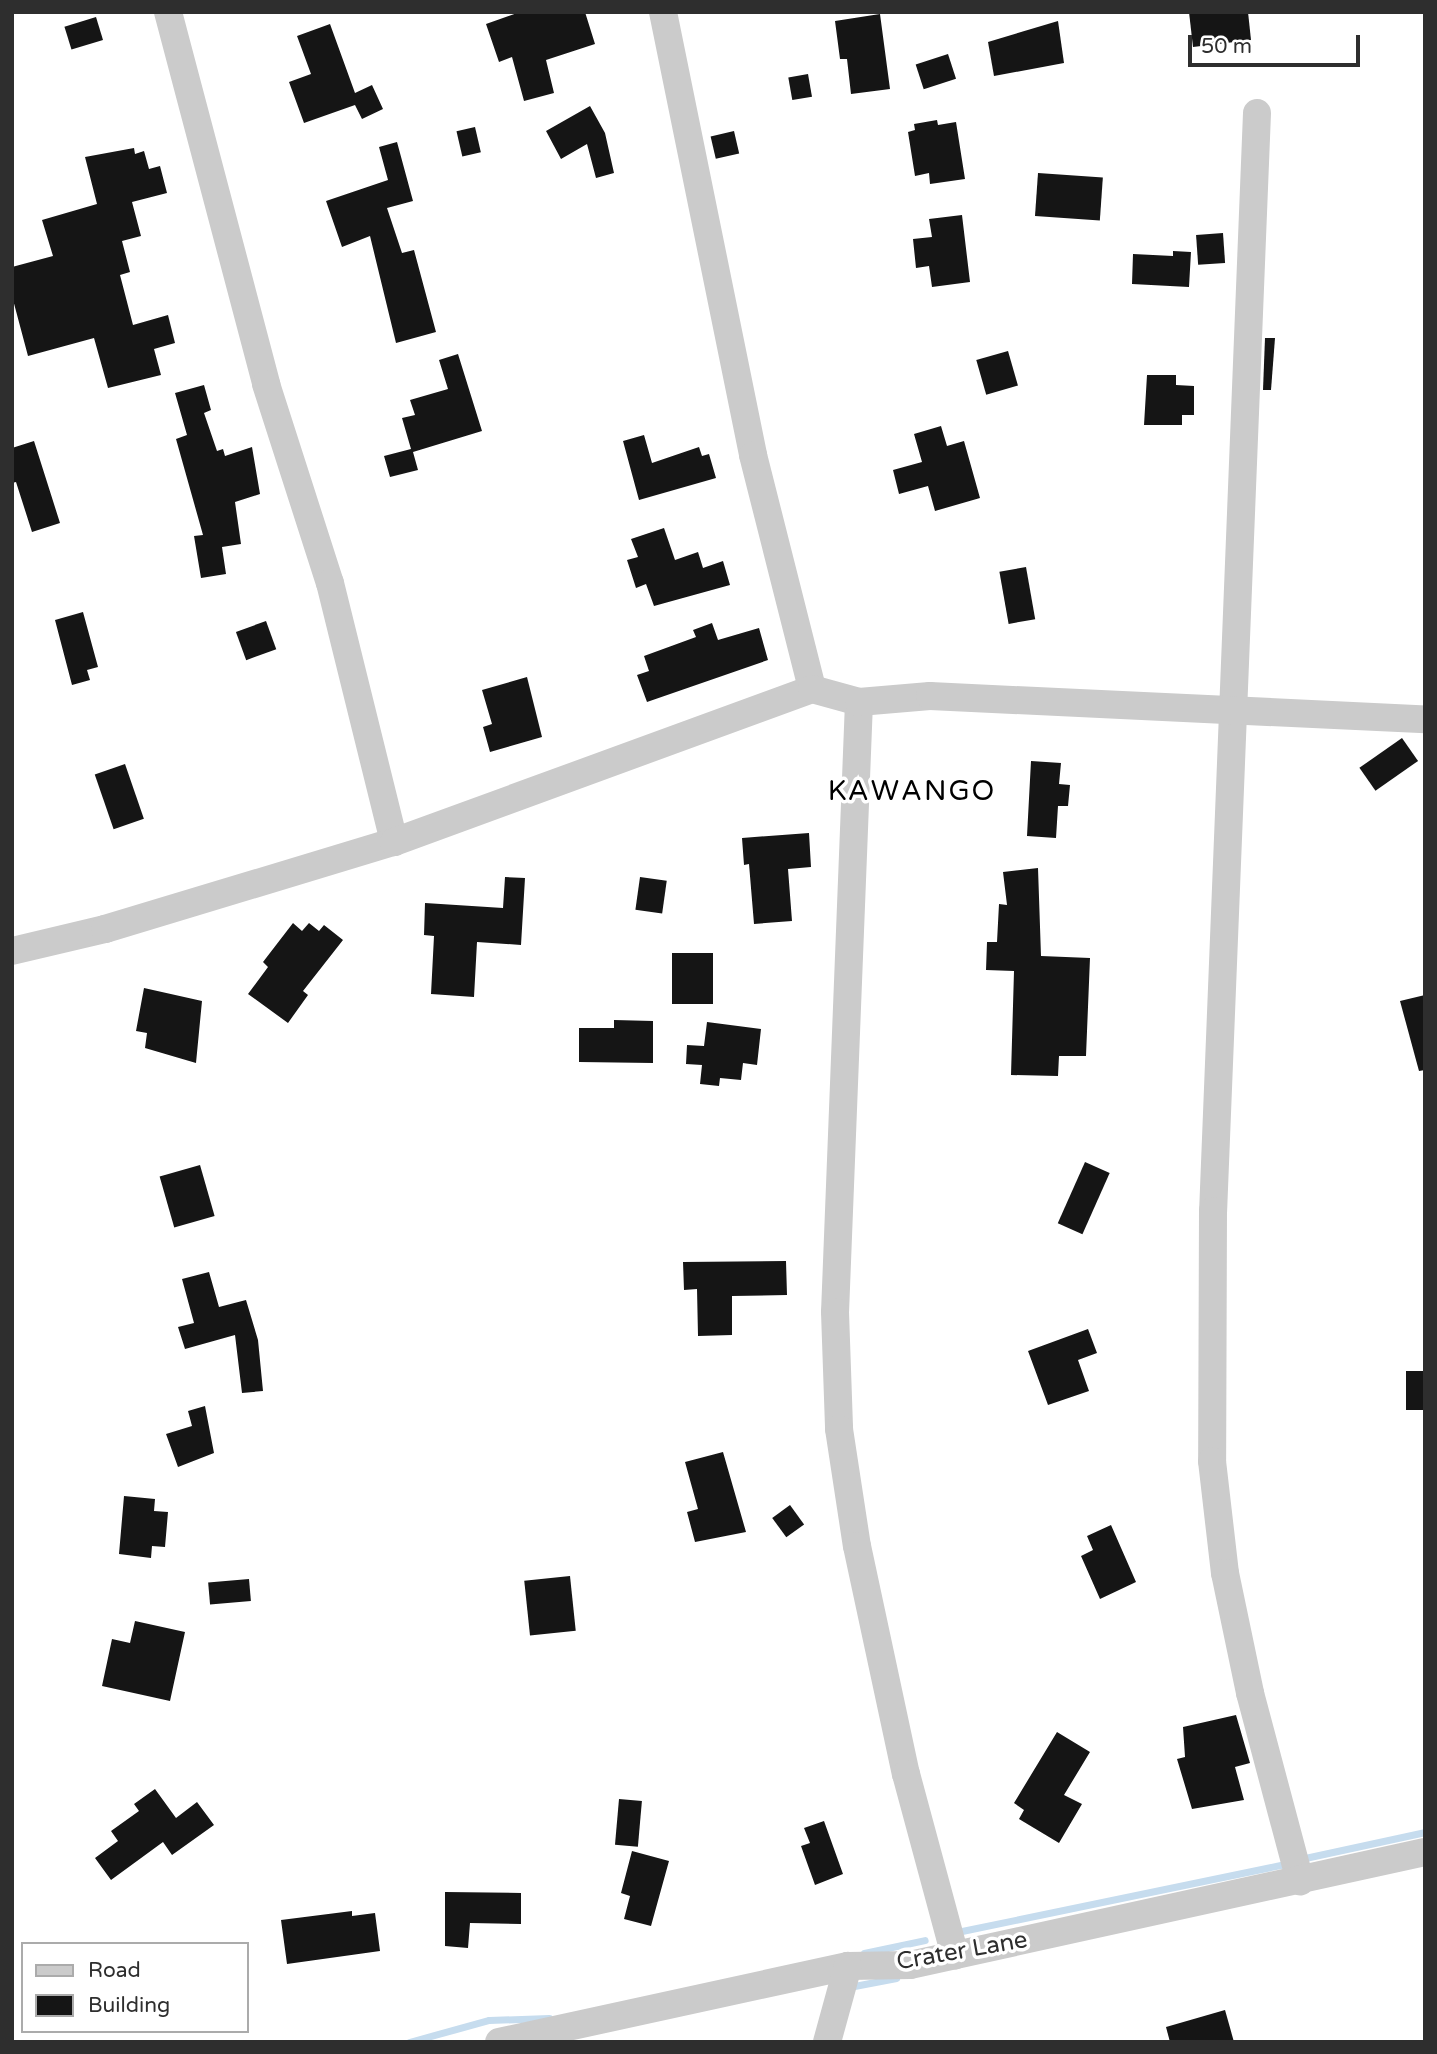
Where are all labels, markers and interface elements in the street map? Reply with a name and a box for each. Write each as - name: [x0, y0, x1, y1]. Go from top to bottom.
- scale bar: [1192, 21, 1364, 65]
- text: 50 m: [1201, 34, 1252, 59]
- district label: KAWANGO: [829, 774, 995, 808]
- street label: Crater Lane: [894, 1925, 1030, 1977]
- legend: [21, 1942, 248, 2033]
- text: Road: [88, 1958, 141, 1983]
- text: Building: [88, 1993, 170, 2018]

